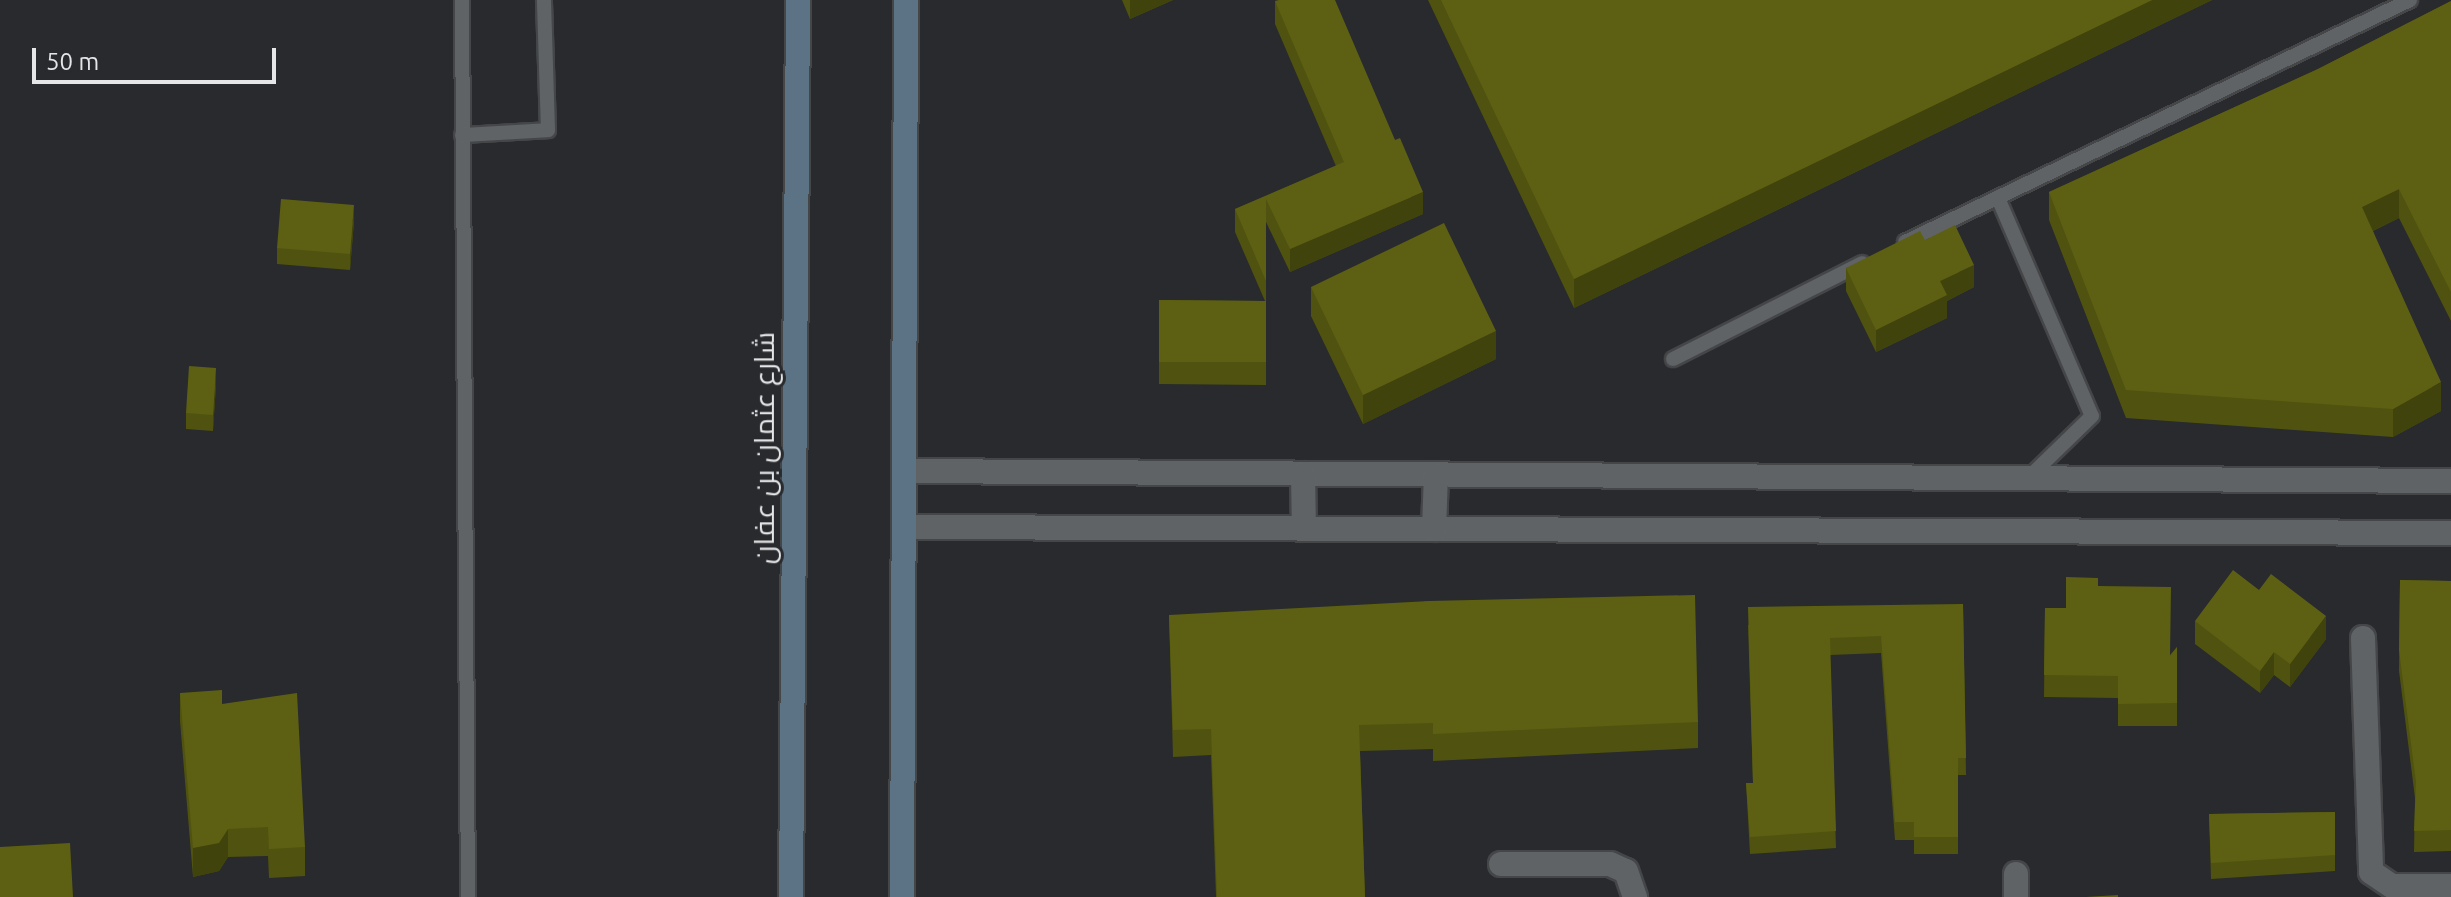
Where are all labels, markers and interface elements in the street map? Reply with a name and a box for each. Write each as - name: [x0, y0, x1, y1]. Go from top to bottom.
- scale bar: [36, 32, 280, 82]
- text: 50 m: [46, 48, 99, 75]
- street label: شارع عثمان بن عفان: [747, 332, 781, 564]

